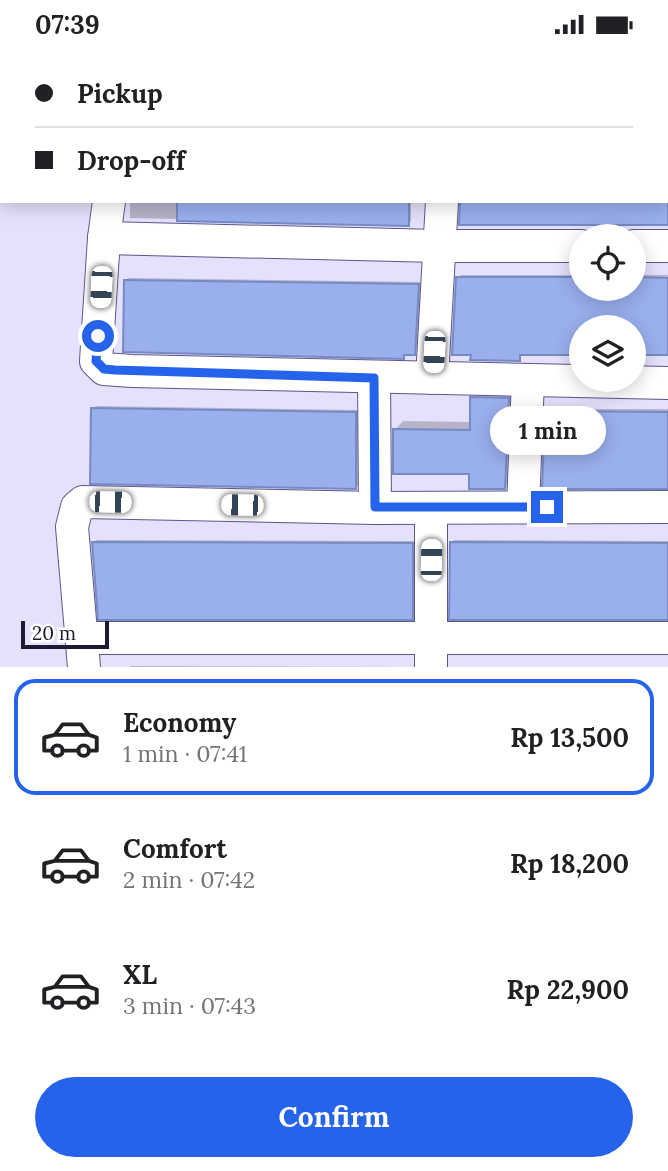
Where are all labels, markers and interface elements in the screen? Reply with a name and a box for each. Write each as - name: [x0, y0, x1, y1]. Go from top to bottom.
- text: 07:39: [35, 8, 100, 41]
- text: Pickup: [77, 77, 163, 110]
- text: Drop-off: [77, 144, 185, 177]
- map controls: [569, 224, 646, 392]
- button: locate: [569, 224, 646, 301]
- car: [90, 265, 113, 309]
- button: layers: [569, 315, 646, 392]
- route start: [82, 320, 114, 352]
- car: [423, 330, 446, 374]
- callout: 1 min: [489, 405, 605, 455]
- text: 1 min: [519, 416, 577, 445]
- car: [89, 491, 132, 513]
- route end: [531, 491, 563, 523]
- car: [221, 494, 264, 516]
- car: [421, 539, 442, 581]
- scale bar: [21, 618, 108, 650]
- text: 20 m: [32, 621, 76, 645]
- icon: car: [39, 706, 102, 769]
- text: Economy: [123, 706, 236, 739]
- text: Rp 13,500: [510, 721, 629, 754]
- text: 1 min · 07:41: [123, 739, 247, 768]
- icon: car: [39, 832, 102, 895]
- text: Comfort: [123, 832, 227, 865]
- text: Rp 18,200: [510, 847, 629, 880]
- text: 2 min · 07:42: [123, 865, 255, 894]
- icon: car: [39, 958, 102, 1021]
- text: XL: [123, 958, 157, 991]
- text: Rp 22,900: [507, 973, 629, 1006]
- text: 3 min · 07:43: [123, 991, 256, 1020]
- button: Confirm: [35, 1077, 633, 1157]

